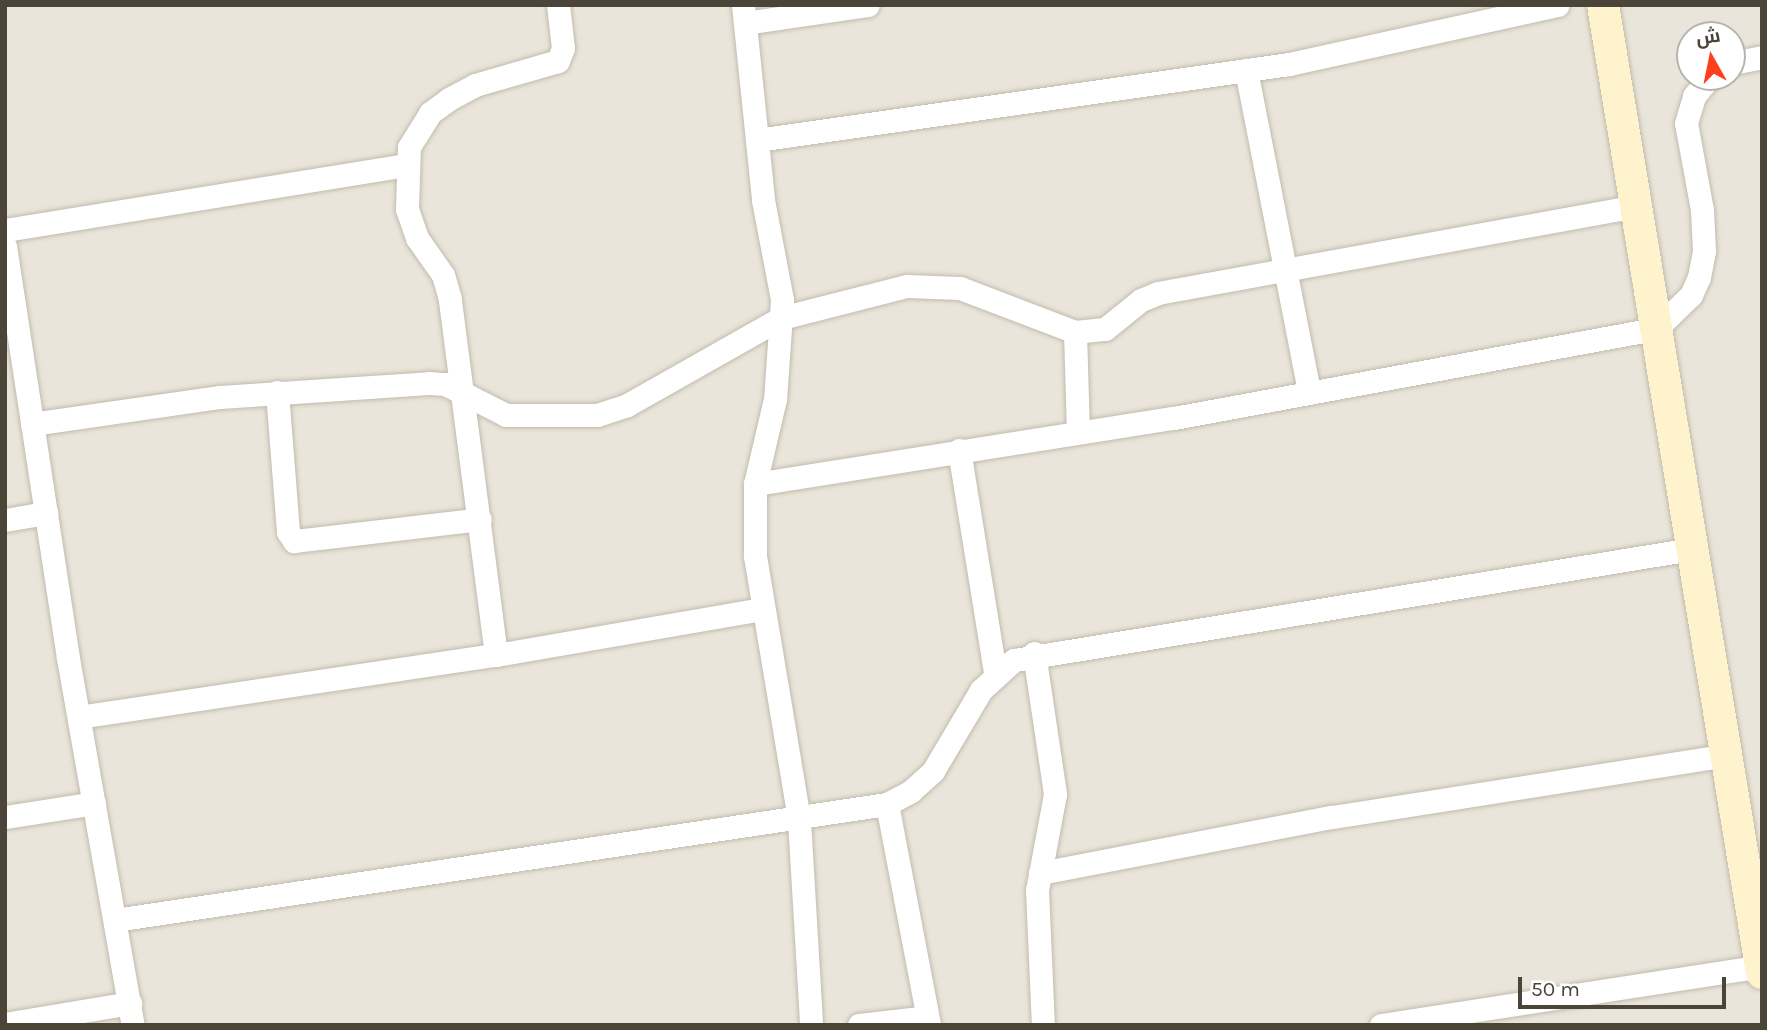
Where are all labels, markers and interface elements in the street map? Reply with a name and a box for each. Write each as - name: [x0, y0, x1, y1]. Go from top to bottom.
- north arrow: [1676, 21, 1746, 91]
- text: ش: [1694, 24, 1722, 50]
- scale bar: [1522, 964, 1730, 1008]
- text: 50 m: [1531, 977, 1580, 1001]

